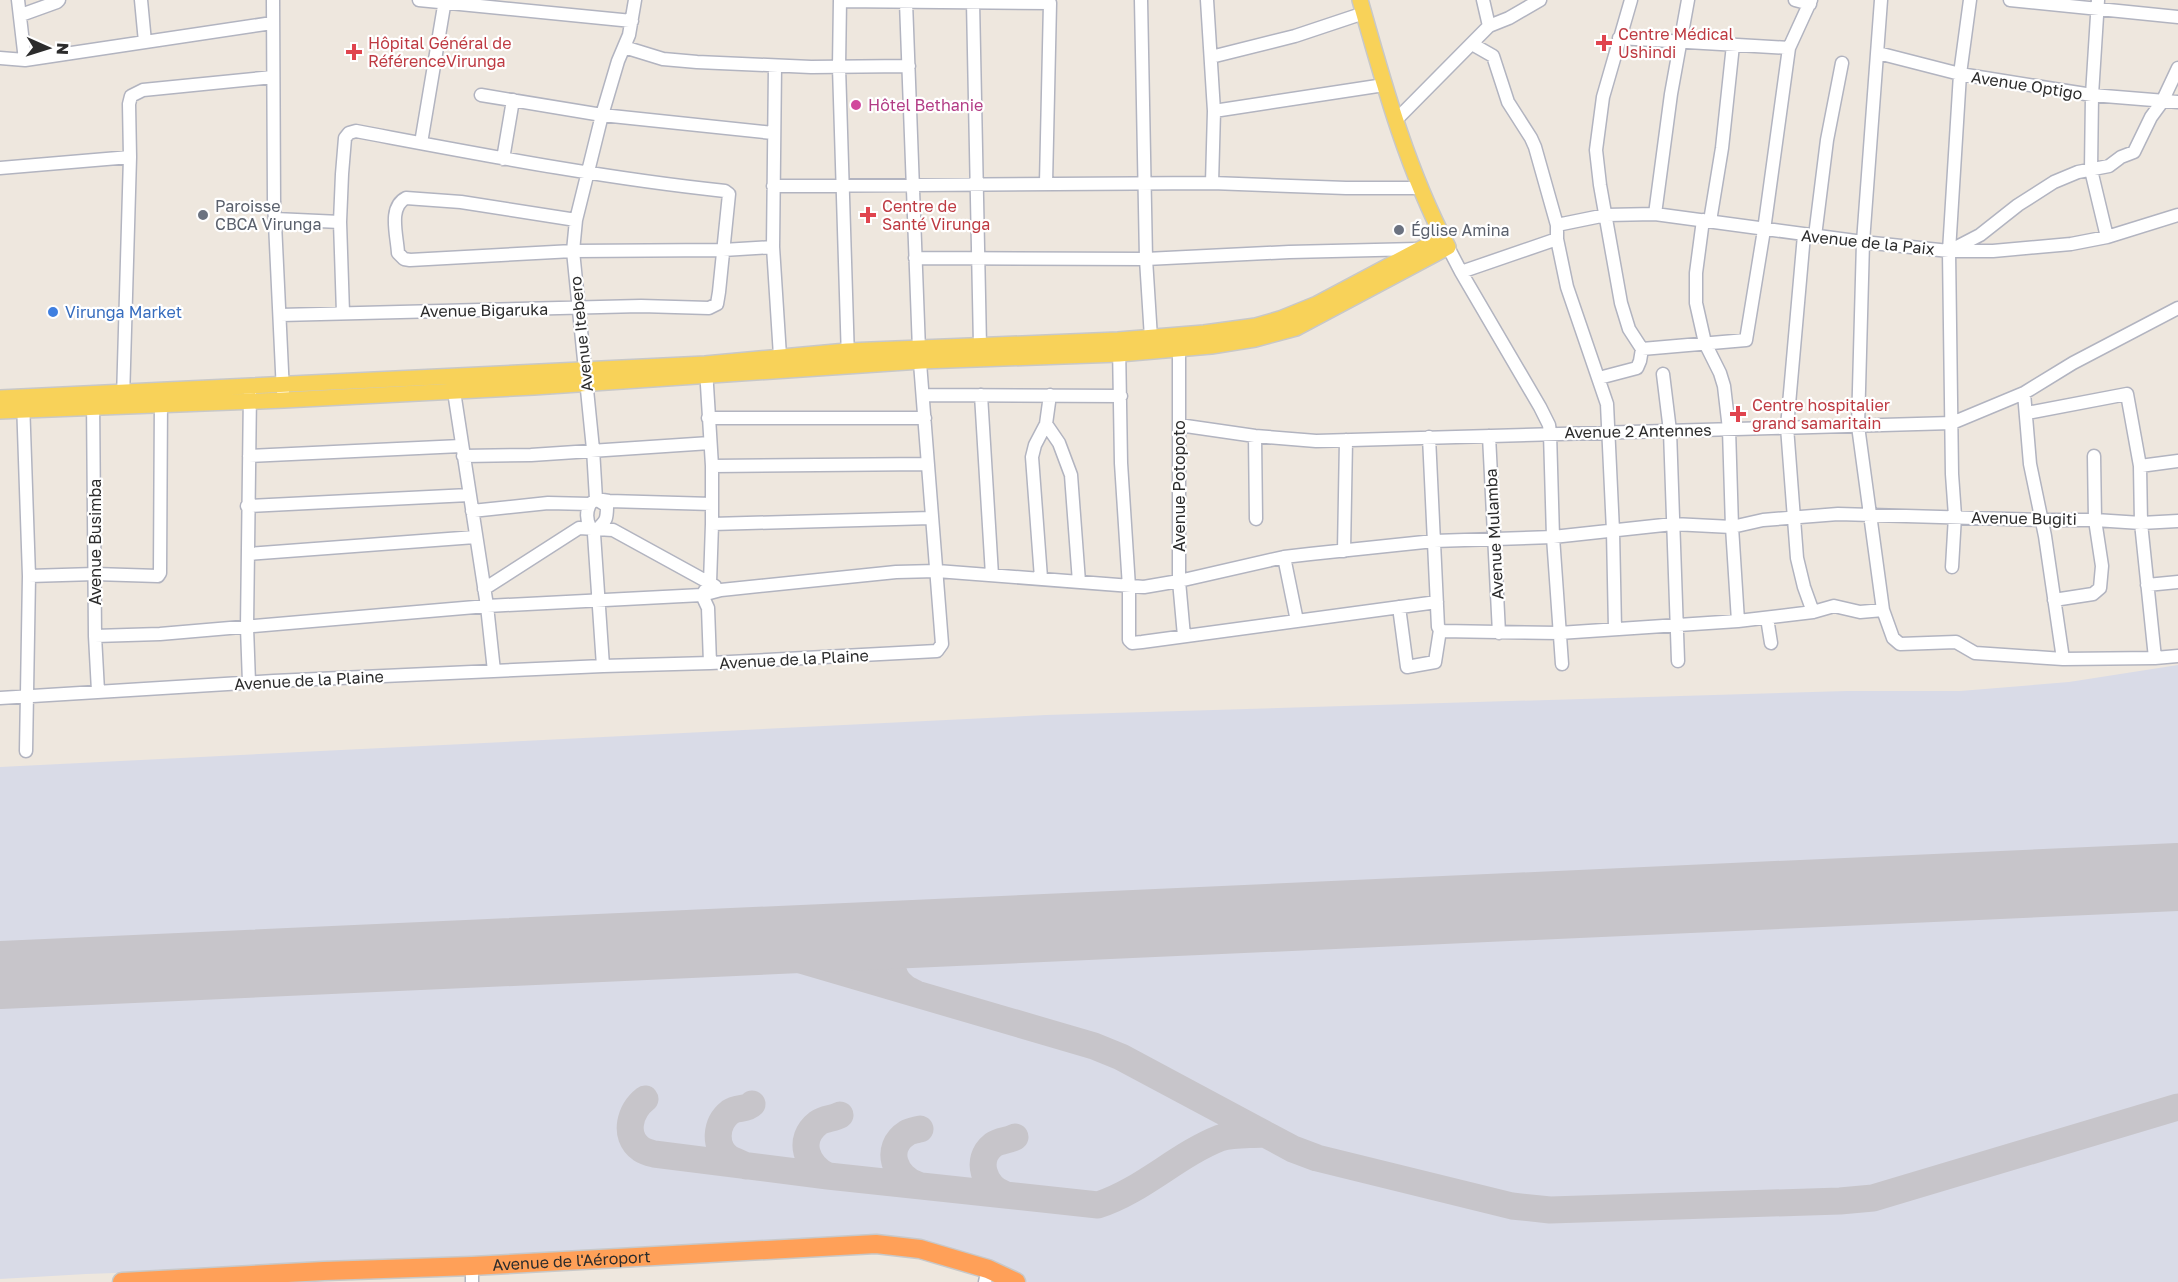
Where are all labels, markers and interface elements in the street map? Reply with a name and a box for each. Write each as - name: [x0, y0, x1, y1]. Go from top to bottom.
- north arrow: [18, 18, 78, 78]
- place label: Centre Médical Ushindi: [1618, 24, 1734, 62]
- place label: Hôpital Général de RéférenceVirunga: [368, 33, 512, 71]
- marker: Centre Médical Ushindi: [1595, 34, 1613, 52]
- text: N: [53, 42, 73, 55]
- marker: Hôpital Général de RéférenceVirunga: [345, 43, 363, 61]
- street label: Avenue Optigo: [1970, 66, 2084, 104]
- place label: Hôtel Bethanie: [868, 95, 983, 115]
- marker: Hôtel Bethanie: [849, 98, 863, 112]
- place label: Paroisse CBCA Virunga: [215, 196, 321, 234]
- place label: Centre de Santé Virunga: [882, 196, 990, 234]
- marker: Centre de Santé Virunga: [859, 206, 877, 224]
- marker: Paroisse CBCA Virunga: [196, 208, 210, 222]
- place label: Église Amina: [1411, 220, 1510, 240]
- marker: Église Amina: [1392, 223, 1406, 237]
- street label: Avenue de la Paix: [1800, 225, 1936, 259]
- street label: Avenue Itebero: [565, 275, 597, 393]
- street label: Avenue Bigaruka: [420, 299, 548, 321]
- place label: Virunga Market: [65, 302, 182, 322]
- marker: Virunga Market: [46, 305, 60, 319]
- place label: Centre hospitalier grand samaritain: [1752, 395, 1890, 433]
- marker: Centre hospitalier grand samaritain: [1729, 405, 1747, 423]
- street label: Avenue Potopoto: [1169, 420, 1189, 552]
- street label: Avenue 2 Antennes: [1564, 420, 1712, 442]
- street label: Avenue Mulamba: [1481, 468, 1507, 600]
- street label: Avenue Busimba: [85, 479, 105, 605]
- street label: Avenue Bugiti: [1971, 507, 2077, 529]
- street label: Avenue de la Plaine: [719, 645, 869, 673]
- street label: Avenue de la Plaine: [234, 666, 384, 694]
- street label: Avenue de l'Aéroport: [492, 1246, 651, 1275]

